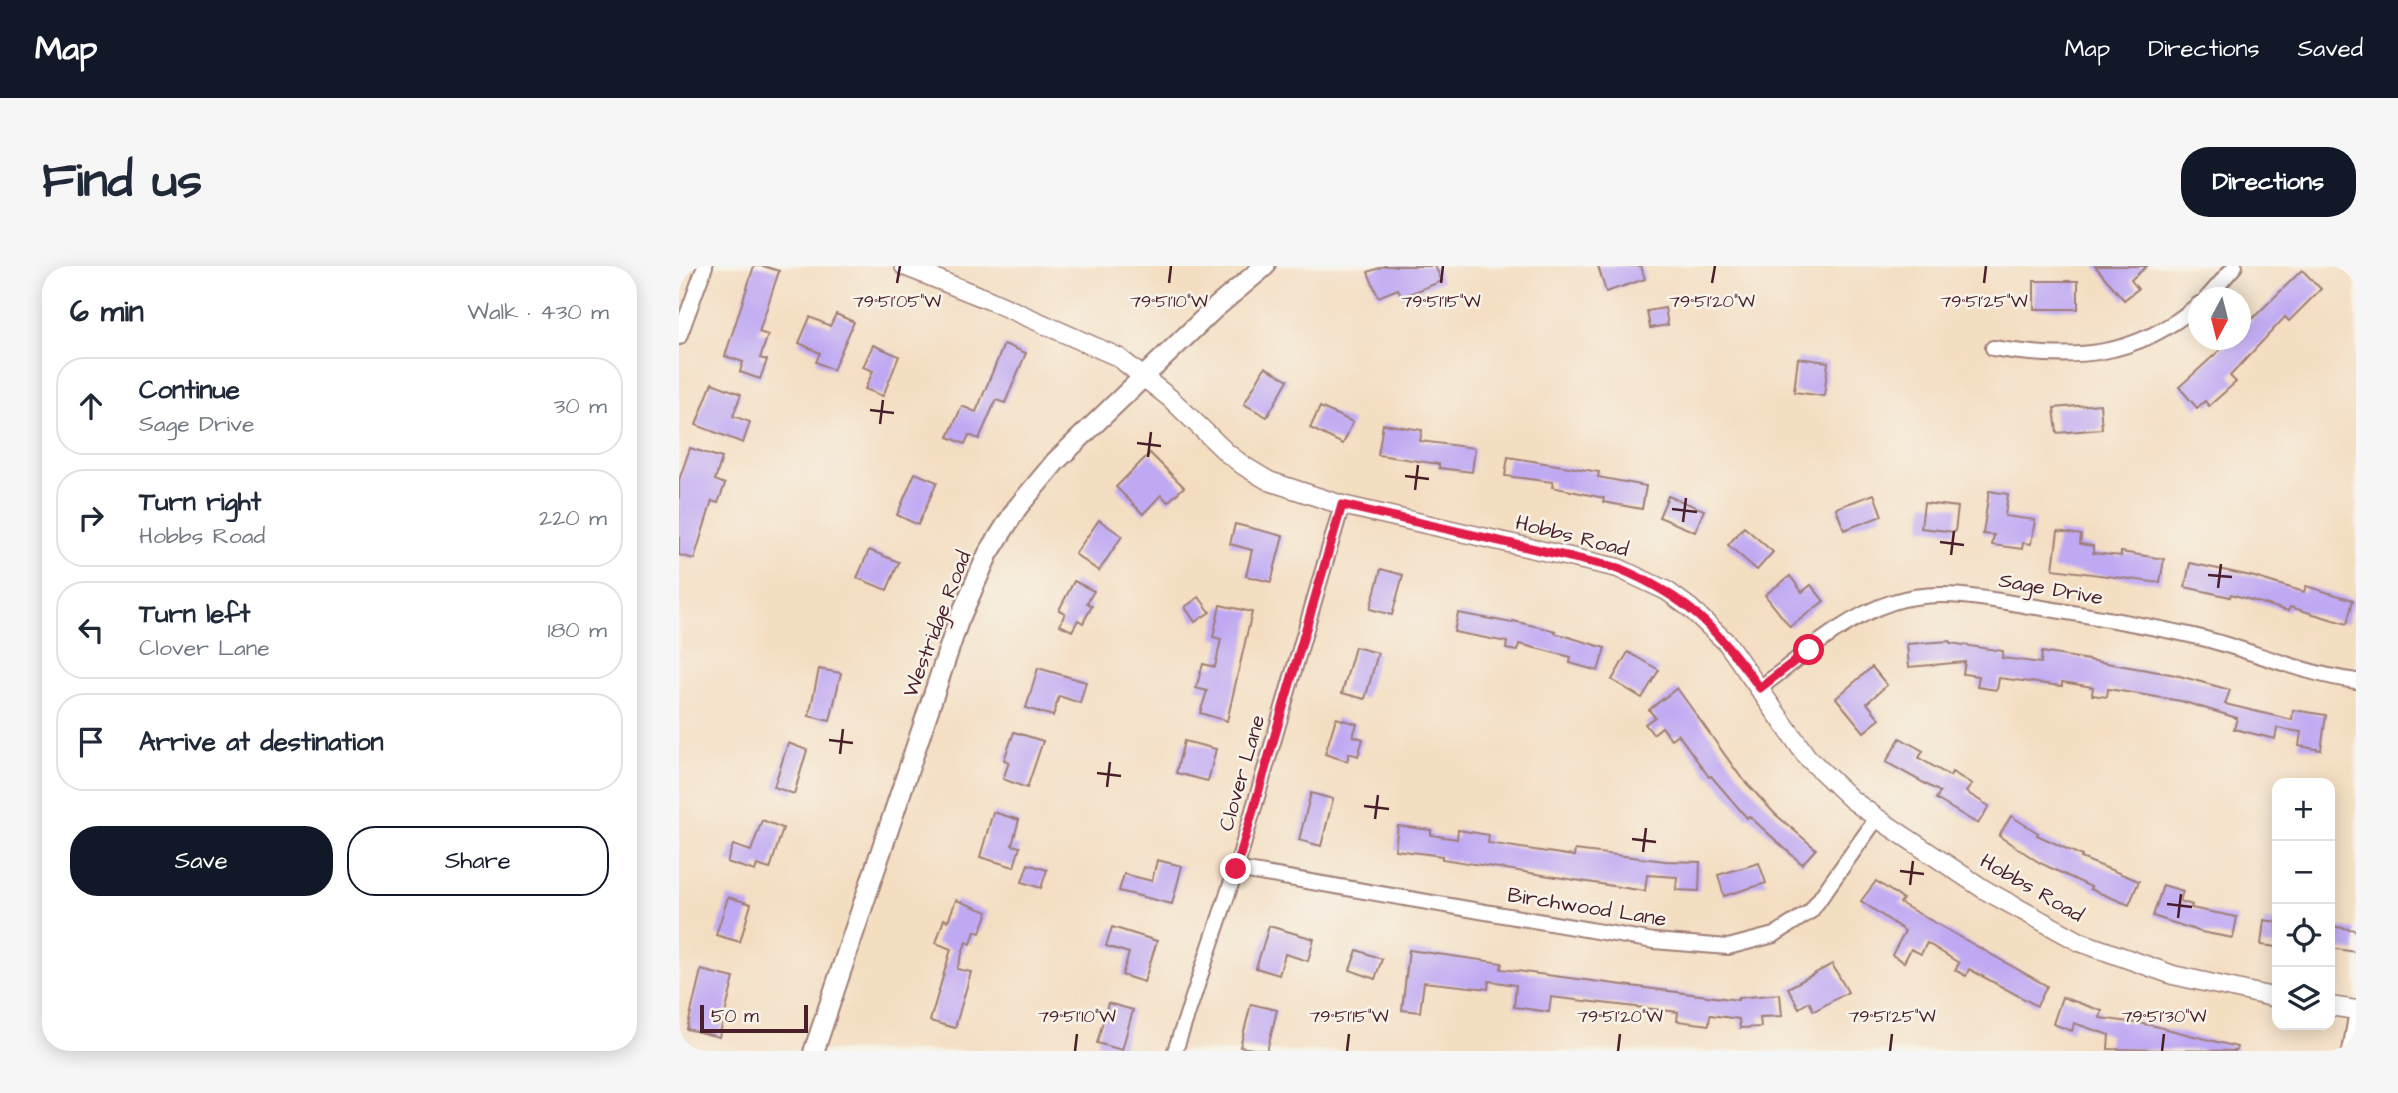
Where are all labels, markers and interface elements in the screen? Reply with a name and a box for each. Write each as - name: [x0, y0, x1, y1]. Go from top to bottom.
- text: Map: [35, 26, 97, 72]
- text: Map: [2065, 32, 2110, 66]
- text: Directions: [2148, 32, 2260, 66]
- text: Saved: [2298, 32, 2363, 66]
- button: Directions: [2181, 147, 2356, 217]
- text: Find us: [42, 148, 202, 216]
- north arrow: [2188, 287, 2251, 350]
- text: 79°51'05"W: [853, 289, 941, 314]
- text: 79°51'10"W: [1130, 289, 1208, 314]
- text: 79°51'15"W: [1401, 289, 1481, 314]
- text: 79°51'20"W: [1669, 289, 1755, 314]
- text: 79°51'25"W: [1940, 289, 2028, 314]
- text: 6 min: [70, 291, 144, 333]
- text: Walk · 430 m: [467, 296, 609, 328]
- text: Continue: [139, 372, 240, 408]
- icon: ahead: [72, 387, 110, 425]
- text: 30 m: [554, 390, 607, 422]
- text: Sage Drive: [139, 408, 254, 440]
- text: Turn right: [139, 484, 261, 520]
- icon: right: [72, 499, 110, 537]
- text: 220 m: [539, 502, 607, 534]
- street label: Hobbs Road: [1513, 508, 1632, 564]
- text: Hobbs Road: [139, 520, 265, 552]
- street label: Westridge Road: [896, 546, 980, 702]
- street label: Sage Drive: [1996, 566, 2105, 614]
- text: Turn left: [139, 596, 250, 632]
- icon: left: [72, 611, 110, 649]
- text: 180 m: [548, 614, 607, 646]
- text: Clover Lane: [139, 632, 270, 664]
- route start: [1793, 634, 1824, 665]
- street label: Clover Lane: [1212, 712, 1272, 834]
- icon: arrive: [72, 723, 110, 761]
- text: Arrive at destination: [139, 724, 384, 760]
- map controls: [2272, 778, 2335, 1030]
- button: +: [2272, 778, 2335, 841]
- button: Save: [70, 826, 333, 896]
- button: Share: [347, 826, 609, 896]
- button: −: [2272, 841, 2335, 904]
- street label: Hobbs Road: [1975, 847, 2089, 929]
- route end: [1220, 853, 1251, 884]
- street label: Birchwood Lane: [1506, 880, 1668, 934]
- button: locate: [2272, 904, 2335, 967]
- button: layers: [2272, 967, 2335, 1030]
- scale bar: [700, 1002, 809, 1034]
- text: 50 m: [711, 1003, 759, 1030]
- text: 79°51'10"W: [1038, 1004, 1116, 1029]
- text: 79°51'15"W: [1309, 1004, 1389, 1029]
- text: 79°51'20"W: [1577, 1004, 1663, 1029]
- text: 79°51'25"W: [1848, 1004, 1936, 1029]
- text: 79°51'30"W: [2122, 1004, 2207, 1029]

